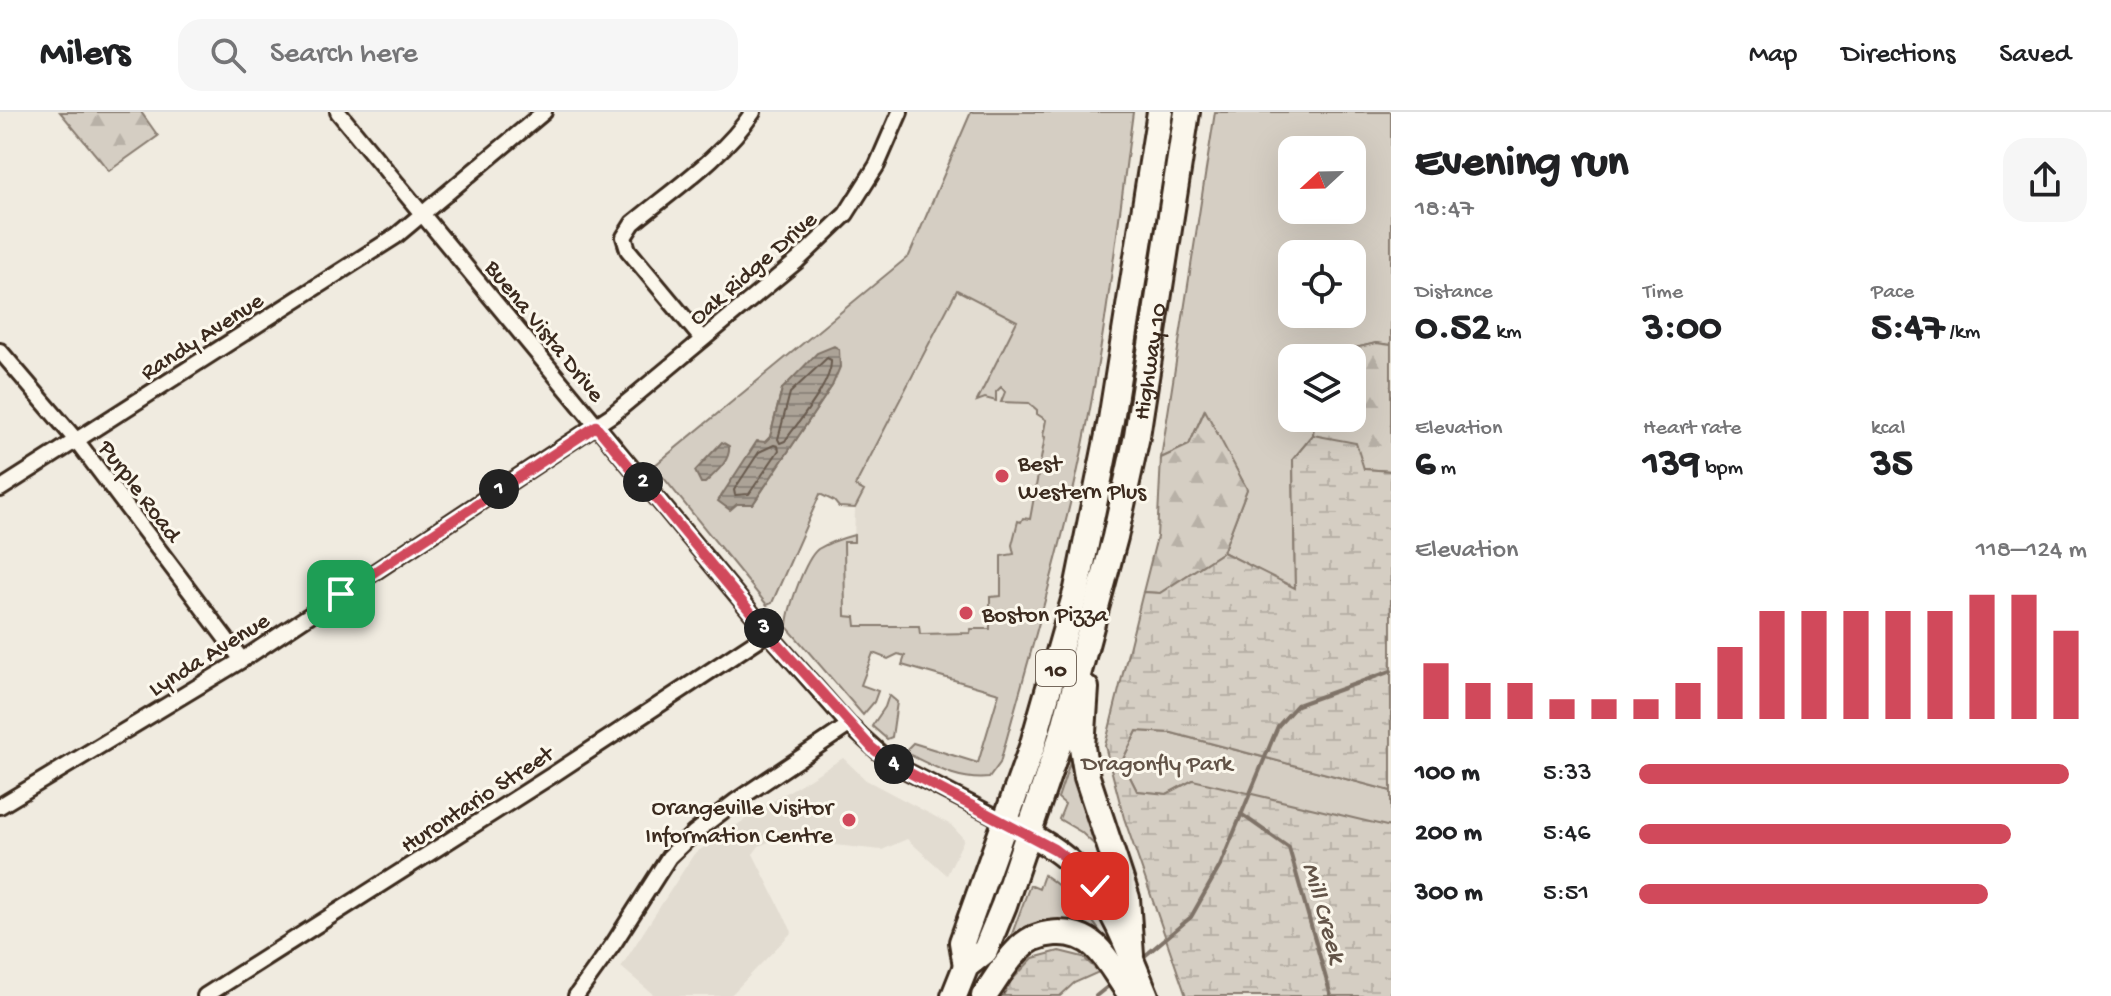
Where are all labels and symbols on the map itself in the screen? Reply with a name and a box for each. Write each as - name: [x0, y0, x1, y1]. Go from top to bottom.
- north arrow: [1278, 136, 1366, 224]
- street label: Oak Ridge Drive: [684, 206, 825, 333]
- street label: Buena Vista Drive: [476, 254, 610, 410]
- street label: Randy Avenue: [136, 287, 270, 389]
- street label: Highway 10: [1129, 301, 1175, 422]
- street label: Purple Road: [90, 434, 187, 551]
- place label: Best Western Plus: [1017, 451, 1147, 508]
- pin: 2: [623, 462, 663, 502]
- marker: Best Western Plus: [993, 467, 1011, 485]
- pin: 1: [479, 469, 519, 509]
- pin: [307, 560, 375, 628]
- place label: Boston Pizza: [981, 602, 1109, 631]
- marker: Boston Pizza: [957, 604, 975, 622]
- street label: Lynda Avenue: [144, 607, 276, 705]
- pin: 3: [744, 608, 784, 648]
- road number: 10: [1036, 650, 1076, 686]
- street label: Hurontario Street: [396, 740, 562, 861]
- pin: 4: [874, 744, 914, 784]
- park label: Dragonfly Park: [1080, 751, 1235, 780]
- place label: Orangeville Visitor Information Centre: [645, 795, 835, 852]
- marker: Orangeville Visitor Information Centre: [840, 811, 858, 829]
- pin: [1061, 852, 1129, 920]
- water label: Mill Creek: [1293, 859, 1351, 969]

